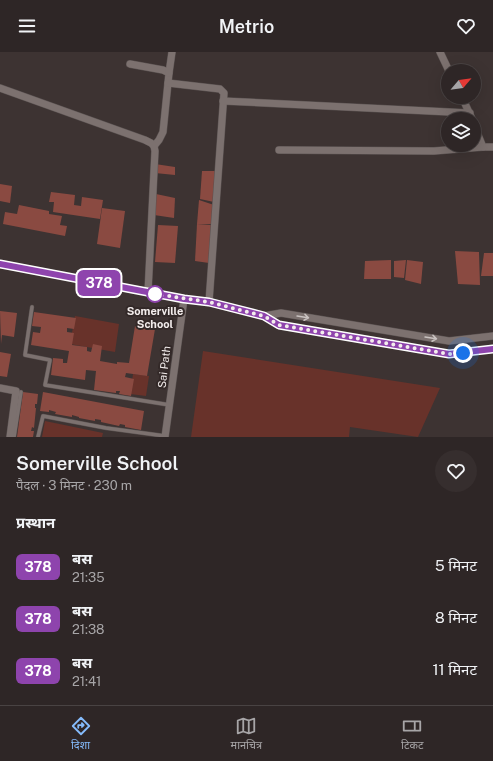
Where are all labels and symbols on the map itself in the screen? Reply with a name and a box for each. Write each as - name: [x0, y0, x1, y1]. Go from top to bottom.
- north arrow: [441, 64, 481, 104]
- line badge: 378: [76, 270, 122, 296]
- marker: Somerville School: [146, 285, 164, 303]
- place label: Somerville School: [127, 305, 183, 330]
- one-way arrow: [296, 313, 309, 321]
- one-way arrow: [424, 334, 437, 342]
- your location: [453, 343, 473, 363]
- street label: Sai Path: [155, 345, 173, 389]

